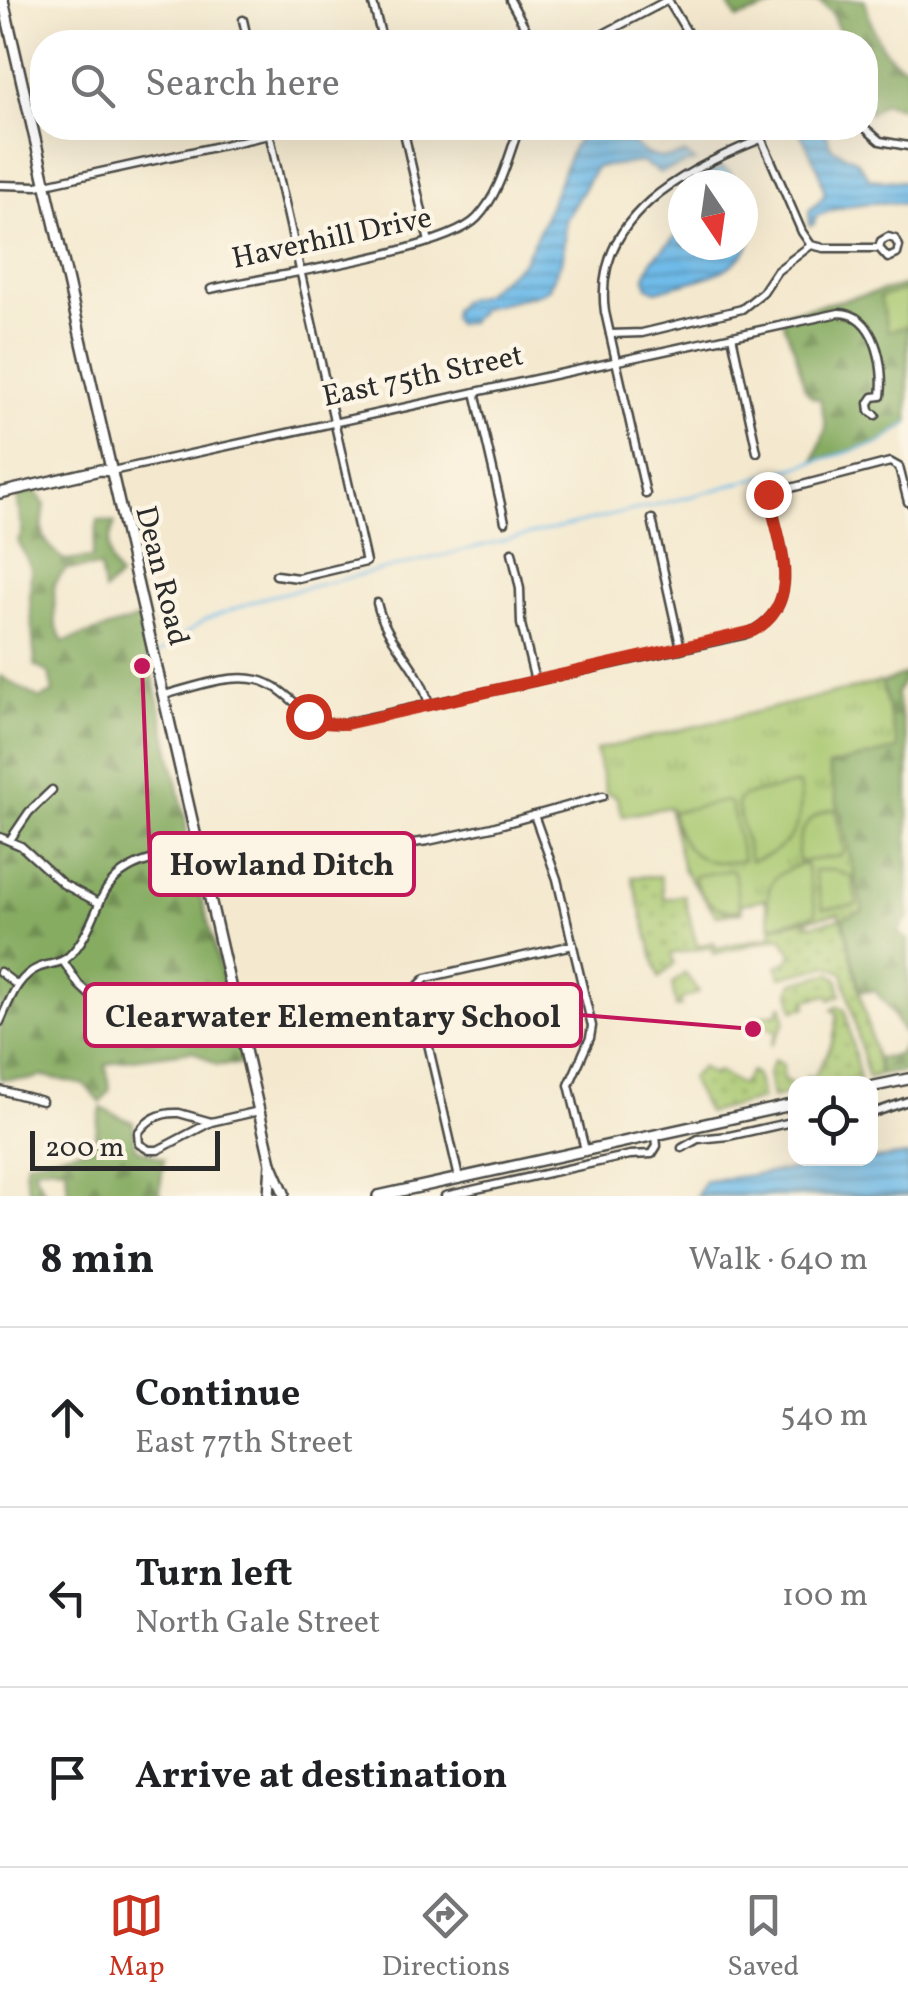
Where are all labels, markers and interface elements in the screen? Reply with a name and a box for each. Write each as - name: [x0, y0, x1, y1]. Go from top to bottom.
- search box: [30, 30, 878, 140]
- icon: search: [65, 58, 120, 113]
- text: Search here: [145, 59, 340, 112]
- north arrow: [668, 170, 758, 260]
- street label: Haverhill Drive: [228, 197, 436, 281]
- street label: East 75th Street: [319, 335, 527, 419]
- route end: [746, 472, 792, 518]
- street label: Dean Road: [123, 502, 199, 650]
- route start: [286, 694, 332, 740]
- callout: Howland Ditch: [150, 833, 414, 895]
- text: Howland Ditch: [170, 845, 394, 889]
- callout: Clearwater Elementary School: [85, 984, 581, 1046]
- text: Clearwater Elementary School: [105, 997, 561, 1041]
- map controls: [788, 1076, 878, 1166]
- button: locate: [788, 1076, 878, 1166]
- scale bar: [30, 1126, 220, 1170]
- text: 200 m: [45, 1129, 124, 1168]
- text: 8 min: [40, 1232, 154, 1291]
- text: Walk · 640 m: [688, 1239, 868, 1283]
- text: Continue: [135, 1369, 300, 1422]
- icon: ahead: [40, 1390, 95, 1445]
- text: 540 m: [780, 1395, 868, 1439]
- text: East 77th Street: [135, 1422, 353, 1466]
- text: Turn left: [135, 1549, 292, 1602]
- icon: left: [40, 1570, 95, 1625]
- text: 100 m: [782, 1575, 868, 1619]
- text: North Gale Street: [135, 1602, 380, 1646]
- icon: arrive: [40, 1750, 95, 1805]
- text: Arrive at destination: [135, 1751, 508, 1804]
- tab: Map: [109, 1888, 165, 1987]
- tab: Directions: [382, 1888, 510, 1987]
- tab: Saved: [727, 1888, 799, 1987]

